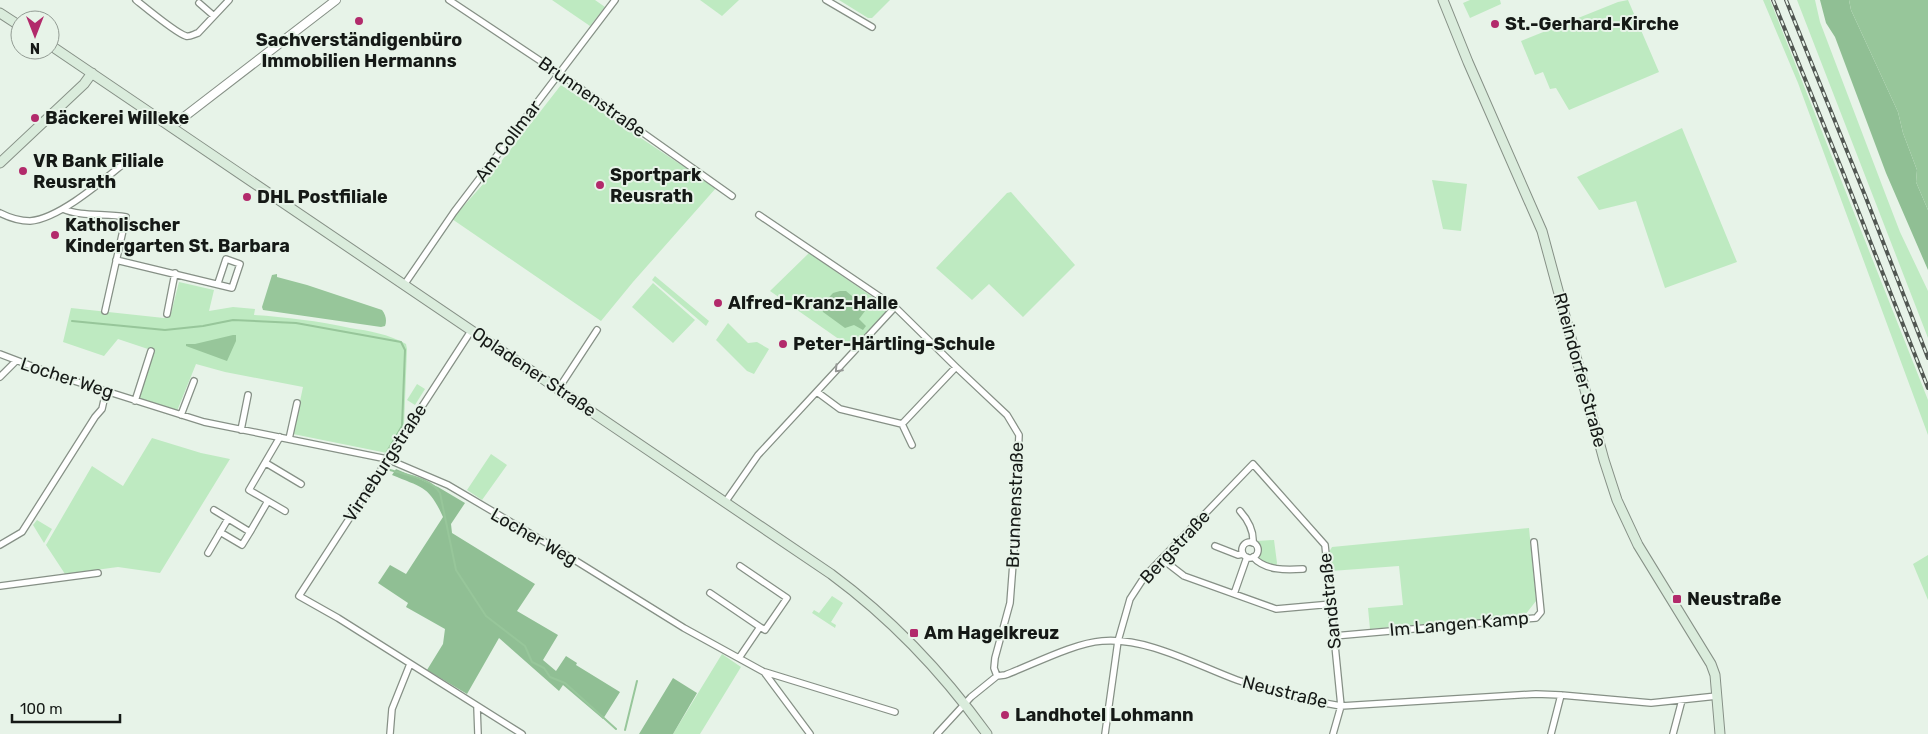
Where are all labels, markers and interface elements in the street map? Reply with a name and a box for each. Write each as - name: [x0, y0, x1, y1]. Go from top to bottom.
- north arrow: [10, 10, 60, 60]
- place label: St.-Gerhard-Kirche: [1505, 13, 1679, 35]
- marker: Sachverständigenbüro Immobilien Hermanns: [353, 15, 365, 27]
- marker: St.-Gerhard-Kirche: [1489, 18, 1501, 30]
- place label: Sachverständigenbüro Immobilien Hermanns: [256, 29, 462, 72]
- text: N: [30, 39, 40, 56]
- street label: Brunnenstraße: [534, 52, 650, 142]
- street label: Am Collmar: [470, 96, 546, 186]
- place label: Bäckerei Willeke: [45, 107, 190, 129]
- marker: Bäckerei Willeke: [29, 112, 41, 124]
- place label: VR Bank Filiale Reusrath: [33, 150, 164, 193]
- place label: Sportpark Reusrath: [610, 164, 702, 207]
- marker: VR Bank Filiale Reusrath: [17, 165, 29, 177]
- marker: Sportpark Reusrath: [594, 179, 606, 191]
- place label: DHL Postfiliale: [257, 186, 388, 208]
- marker: DHL Postfiliale: [241, 191, 253, 203]
- place label: Katholischer Kindergarten St. Barbara: [65, 214, 290, 257]
- marker: Katholischer Kindergarten St. Barbara: [49, 229, 61, 241]
- street label: Rheindorfer Straße: [1549, 290, 1611, 450]
- place label: Alfred-Kranz-Halle: [728, 292, 898, 314]
- marker: Alfred-Kranz-Halle: [712, 297, 724, 309]
- street label: Opladener Straße: [468, 322, 600, 422]
- place label: Peter-Härtling-Schule: [793, 333, 995, 355]
- marker: Peter-Härtling-Schule: [777, 338, 789, 350]
- street label: Locher Weg: [18, 353, 116, 403]
- one-way arrow: [835, 364, 844, 373]
- street label: Virneburgstraße: [339, 400, 431, 526]
- street label: Brunnenstraße: [1002, 442, 1028, 568]
- street label: Locher Weg: [487, 503, 581, 571]
- street label: Bergstraße: [1135, 505, 1215, 589]
- street label: Sandstraße: [1314, 552, 1346, 650]
- place label: Neustraße: [1687, 588, 1782, 610]
- marker: Neustraße: [1671, 593, 1683, 605]
- street label: Im Langen Kamp: [1388, 607, 1530, 641]
- place label: Am Hagelkreuz: [924, 622, 1059, 644]
- marker: Am Hagelkreuz: [908, 627, 920, 639]
- street label: Neustraße: [1240, 671, 1330, 713]
- scale bar: [12, 692, 120, 724]
- text: 100 m: [20, 700, 62, 718]
- place label: Landhotel Lohmann: [1015, 704, 1194, 726]
- marker: Landhotel Lohmann: [999, 709, 1011, 721]

